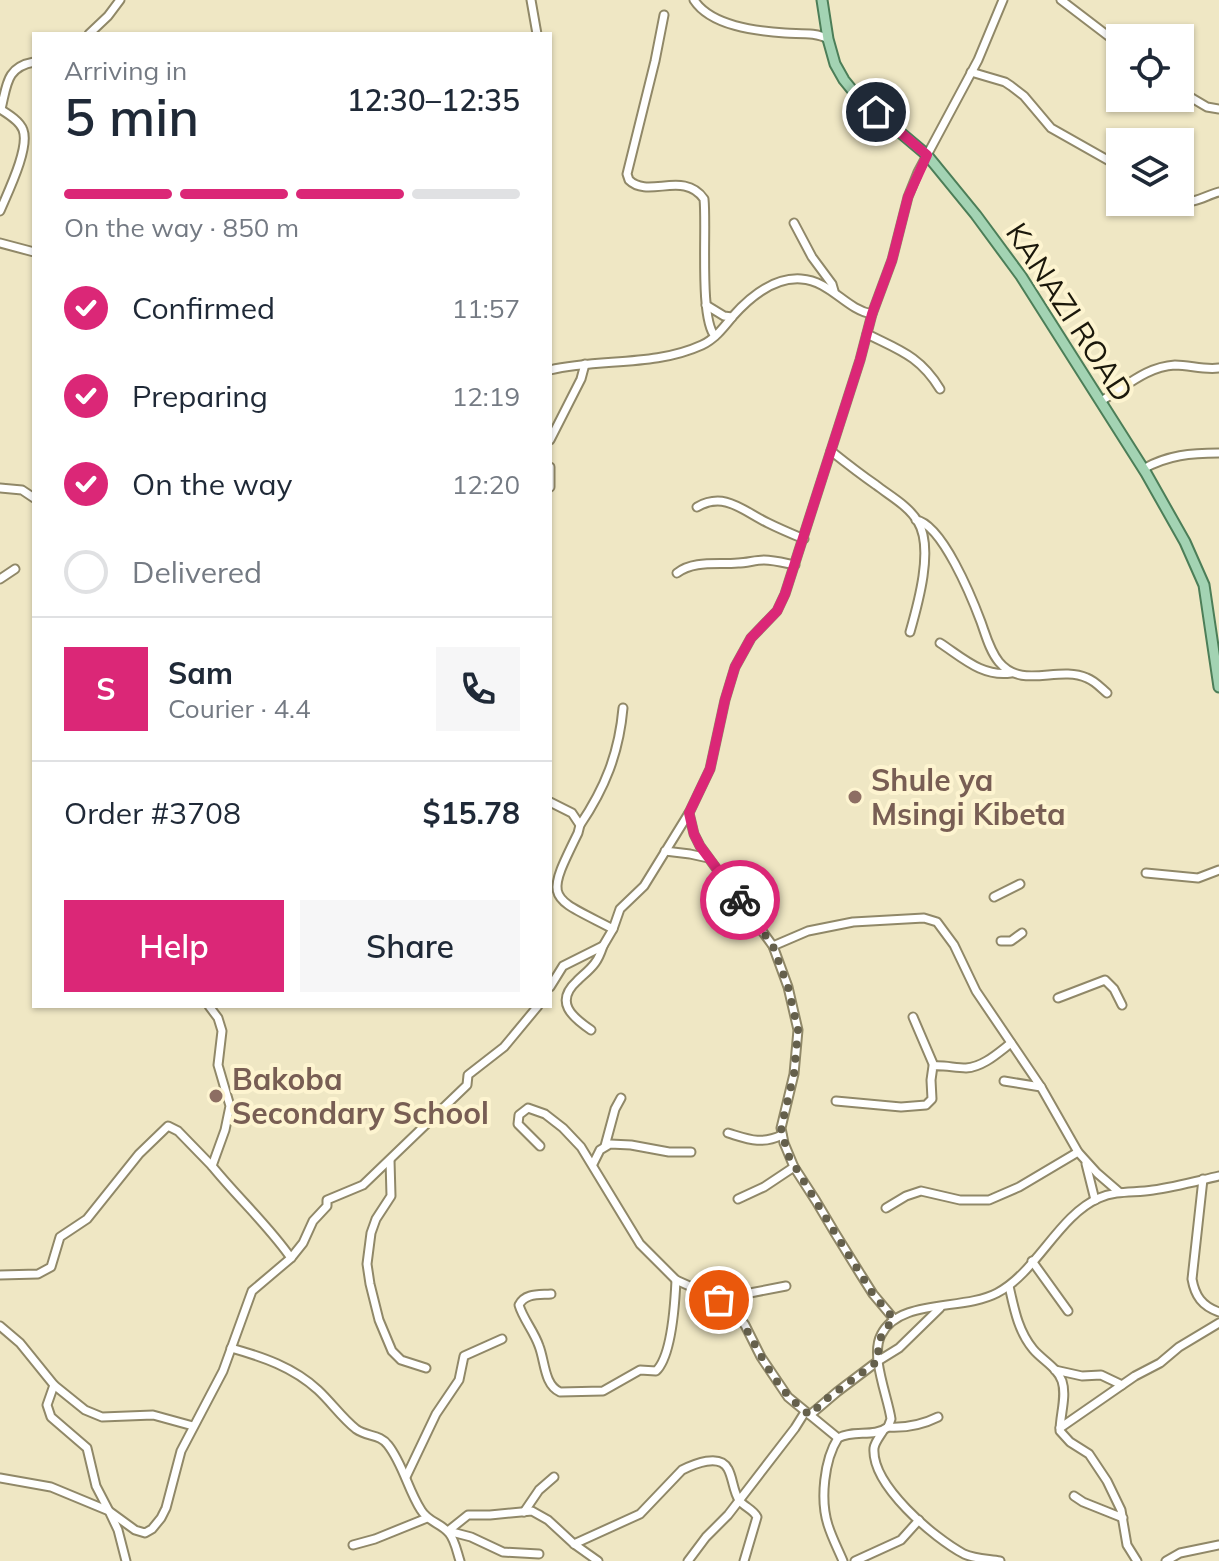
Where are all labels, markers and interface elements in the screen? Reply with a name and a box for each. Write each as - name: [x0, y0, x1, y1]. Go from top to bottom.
- map controls: [1106, 24, 1194, 216]
- button: locate: [1106, 24, 1194, 112]
- text: Arriving in: [64, 54, 187, 87]
- pin: [842, 78, 910, 146]
- text: 12:30–12:35: [347, 81, 520, 119]
- text: 5 min: [64, 84, 199, 149]
- icon: home: [854, 90, 898, 134]
- button: layers: [1106, 128, 1194, 216]
- text: On the way · 850 m: [64, 211, 299, 244]
- street label: KANAZI ROAD: [998, 215, 1142, 409]
- icon: check: [64, 286, 108, 330]
- text: Confirmed: [132, 289, 275, 327]
- text: 11:57: [452, 292, 520, 325]
- icon: check: [64, 374, 108, 418]
- text: Preparing: [132, 377, 268, 415]
- text: 12:19: [452, 380, 520, 413]
- icon: check: [64, 462, 108, 506]
- text: On the way: [132, 465, 292, 503]
- text: 12:20: [452, 468, 520, 501]
- text: Delivered: [132, 553, 262, 591]
- button: phone: [436, 647, 520, 731]
- text: Sam: [168, 654, 233, 692]
- text: S: [96, 670, 116, 708]
- text: Courier · 4.4: [168, 692, 311, 725]
- place label: Shule ya Msingi Kibeta: [871, 761, 1066, 833]
- marker: Shule ya Msingi Kibeta: [846, 788, 864, 806]
- text: Order #3708: [64, 794, 241, 832]
- text: $15.78: [423, 794, 520, 832]
- courier: [700, 860, 780, 940]
- icon: bike: [718, 878, 762, 922]
- button: Help: [64, 900, 284, 992]
- button: Share: [300, 900, 520, 992]
- place label: Bakoba Secondary School: [232, 1060, 489, 1132]
- marker: Bakoba Secondary School: [207, 1087, 225, 1105]
- pin: [685, 1266, 753, 1334]
- icon: bag: [697, 1278, 741, 1322]

